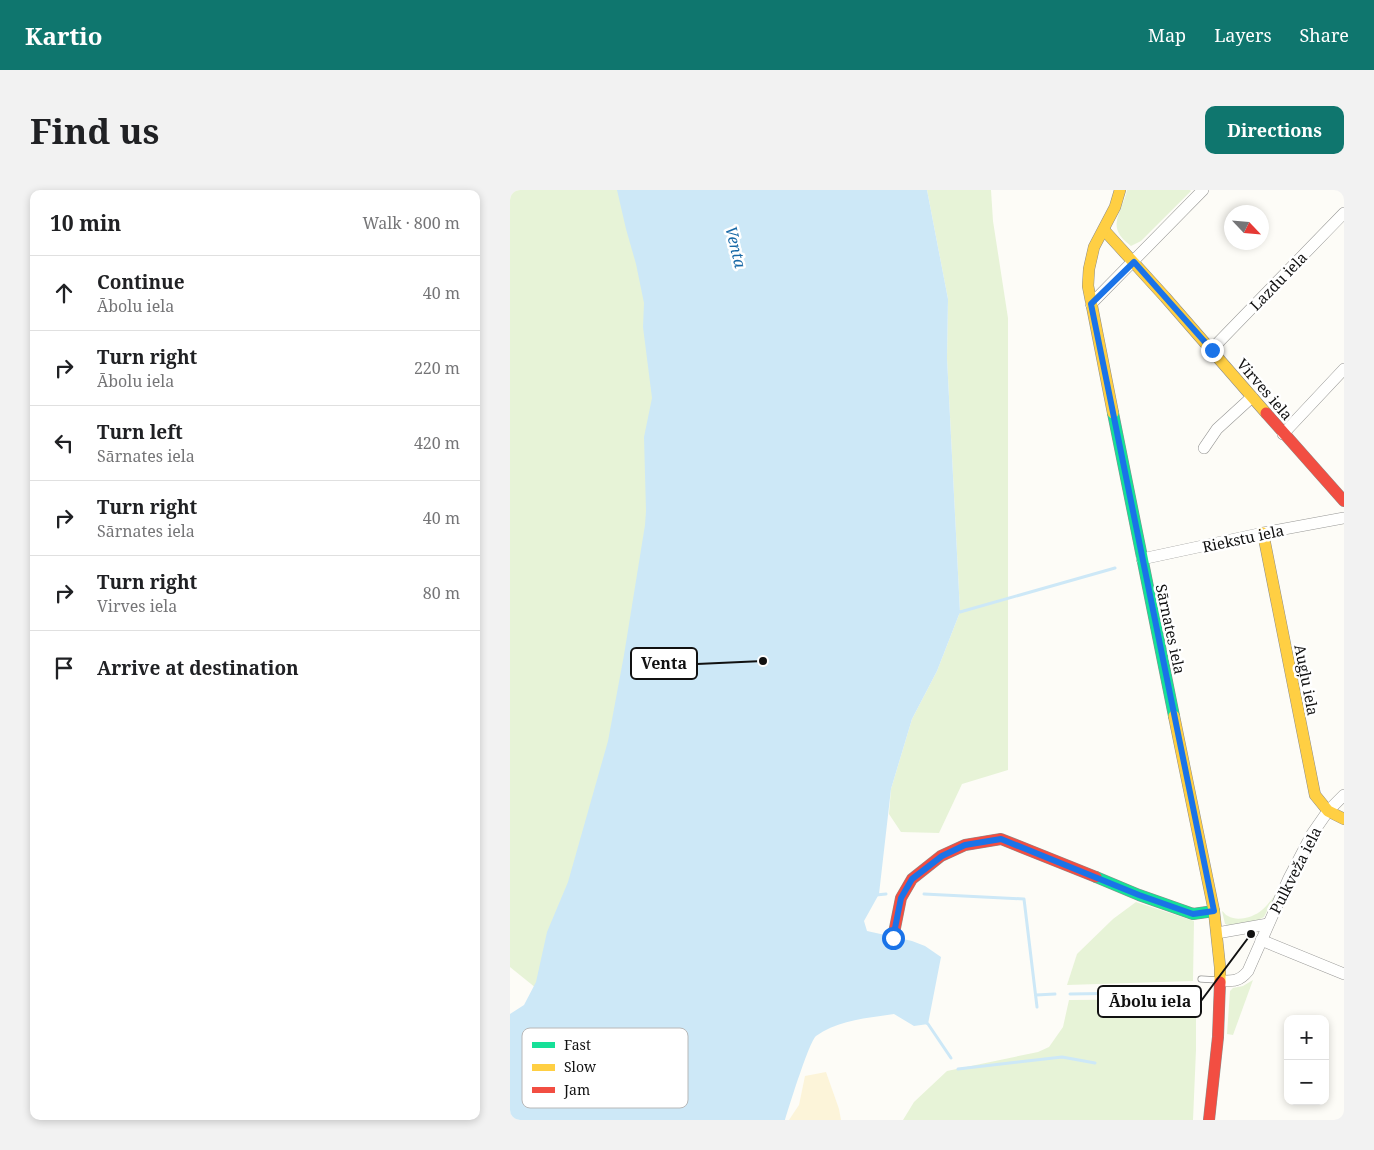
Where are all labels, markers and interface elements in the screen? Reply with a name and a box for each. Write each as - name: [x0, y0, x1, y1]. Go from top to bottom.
- text: Kartio: [25, 19, 102, 52]
- text: Map: [1148, 23, 1186, 47]
- text: Layers: [1214, 23, 1272, 47]
- text: Share: [1300, 23, 1349, 47]
- button: Directions: [1205, 106, 1344, 154]
- text: Find us: [30, 107, 159, 154]
- north arrow: [1224, 205, 1269, 250]
- text: 10 min: [50, 209, 121, 237]
- text: Walk · 800 m: [363, 212, 460, 234]
- water label: Venta: [720, 224, 752, 271]
- street label: Lazdu iela: [1245, 247, 1311, 315]
- text: Continue: [97, 269, 185, 295]
- icon: ahead: [50, 279, 78, 307]
- text: 40 m: [423, 282, 460, 304]
- text: Ābolu iela: [97, 295, 174, 317]
- route end: [1201, 339, 1224, 362]
- text: Turn right: [97, 344, 197, 370]
- icon: right: [50, 354, 78, 382]
- street label: Virves iela: [1233, 354, 1297, 424]
- text: 220 m: [414, 357, 460, 379]
- text: Ābolu iela: [97, 370, 174, 392]
- text: Turn left: [97, 419, 183, 445]
- icon: left: [50, 429, 78, 457]
- text: 420 m: [414, 432, 460, 454]
- text: Sārnates iela: [97, 445, 195, 467]
- text: Turn right: [97, 494, 197, 520]
- icon: right: [50, 504, 78, 532]
- text: 40 m: [423, 507, 460, 529]
- text: Sārnates iela: [97, 520, 195, 542]
- street label: Riekstu iela: [1200, 520, 1286, 556]
- text: Turn right: [97, 569, 197, 595]
- icon: right: [50, 579, 78, 607]
- text: 80 m: [423, 582, 460, 604]
- street label: Sārnates iela: [1152, 582, 1190, 676]
- text: Virves iela: [97, 595, 177, 617]
- street label: Augļu iela: [1290, 643, 1324, 717]
- callout: Venta: [631, 648, 697, 679]
- text: Venta: [641, 652, 687, 674]
- icon: arrive: [50, 654, 78, 682]
- text: Arrive at destination: [97, 655, 299, 681]
- street label: Pulkveža iela: [1265, 823, 1325, 917]
- route start: [882, 927, 905, 950]
- callout: Ābolu iela: [1098, 986, 1201, 1017]
- text: Ābolu iela: [1109, 990, 1192, 1012]
- map controls: [1284, 1015, 1329, 1105]
- button: +: [1284, 1015, 1329, 1060]
- legend: [522, 1028, 688, 1108]
- text: Fast: [564, 1035, 591, 1054]
- text: Slow: [564, 1057, 597, 1076]
- button: −: [1284, 1060, 1329, 1105]
- text: Jam: [563, 1080, 590, 1099]

